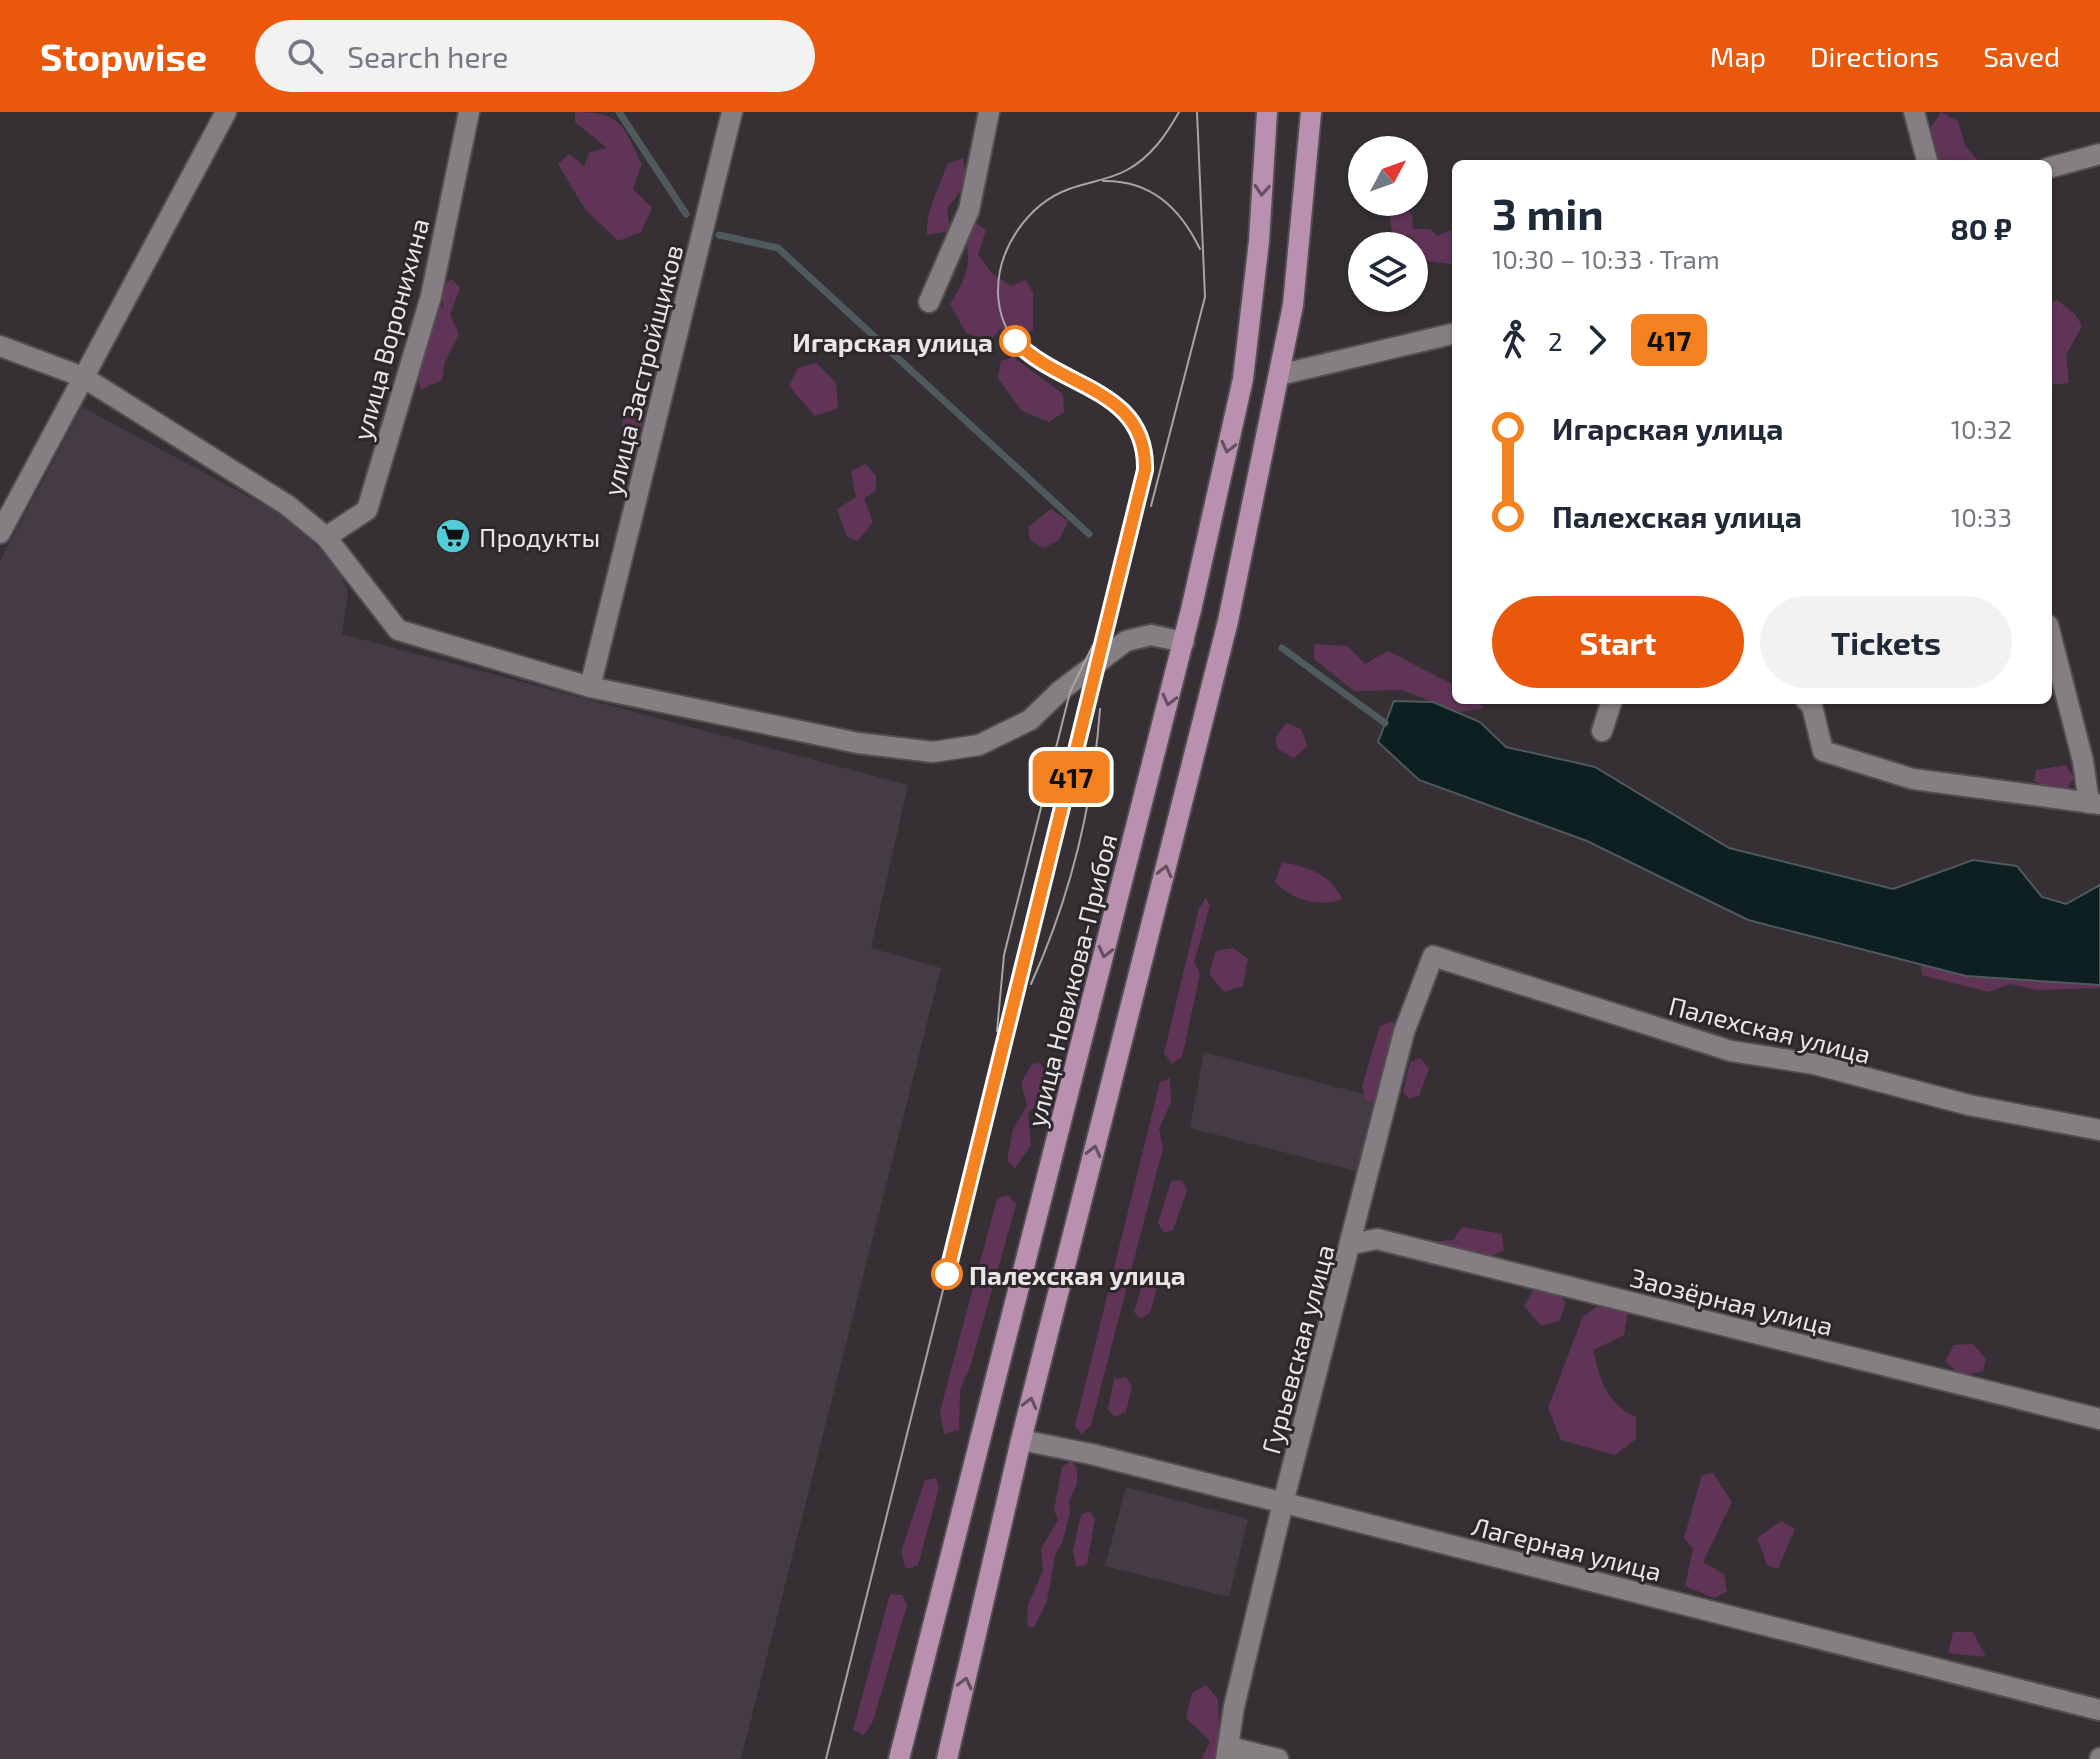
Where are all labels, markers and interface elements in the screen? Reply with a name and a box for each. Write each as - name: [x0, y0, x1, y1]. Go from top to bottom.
- search box: [255, 20, 815, 92]
- text: Stopwise: [40, 33, 207, 79]
- icon: search: [283, 34, 327, 78]
- text: Search here: [347, 38, 508, 74]
- text: Map: [1710, 39, 1766, 73]
- text: Directions: [1810, 39, 1939, 73]
- text: Saved: [1983, 39, 2060, 73]
- north arrow: [1348, 136, 1428, 216]
- map controls: [1348, 136, 1428, 312]
- one-way arrow: [1254, 184, 1271, 197]
- text: 3 min: [1492, 186, 1604, 239]
- text: 80 ₽: [1950, 210, 2012, 246]
- street label: улица Воронихина: [345, 215, 435, 444]
- button: layers: [1348, 232, 1428, 312]
- street label: улица Застройщиков: [596, 241, 689, 499]
- text: 10:30 – 10:33 · Tram: [1492, 243, 1720, 274]
- icon: walk: [1492, 318, 1536, 362]
- icon: forward: [1575, 318, 1619, 362]
- text: 417: [1647, 323, 1691, 357]
- text: 2: [1548, 325, 1563, 356]
- place label: Игарская улица: [792, 326, 993, 357]
- marker: Игарская улица: [1000, 326, 1030, 356]
- text: Игарская улица: [1552, 410, 1784, 446]
- text: 10:32: [1951, 413, 2012, 444]
- one-way arrow: [1220, 440, 1237, 453]
- text: Палехская улица: [1552, 498, 1802, 534]
- text: 10:33: [1951, 501, 2012, 532]
- supermarket icon: Продукты: [434, 517, 472, 555]
- place label: Продукты: [479, 521, 600, 553]
- button: Start: [1492, 596, 1744, 688]
- button: Tickets: [1760, 596, 2012, 688]
- one-way arrow: [1161, 693, 1178, 707]
- line badge: 417: [1025, 751, 1117, 803]
- text: 417: [1049, 760, 1093, 794]
- street label: улица Новикова-Прибоя: [1020, 830, 1123, 1130]
- one-way arrow: [1155, 865, 1172, 879]
- one-way arrow: [1097, 945, 1114, 959]
- street label: Палехская улица: [1666, 989, 1874, 1070]
- one-way arrow: [1085, 1144, 1102, 1158]
- street label: Гурьевская улица: [1254, 1241, 1341, 1457]
- marker: Палехская улица: [932, 1259, 962, 1289]
- place label: Палехская улица: [969, 1259, 1186, 1290]
- street label: Заозёрная улица: [1627, 1261, 1836, 1342]
- one-way arrow: [1021, 1396, 1038, 1410]
- street label: Лагерная улица: [1469, 1509, 1665, 1588]
- one-way arrow: [956, 1677, 973, 1690]

